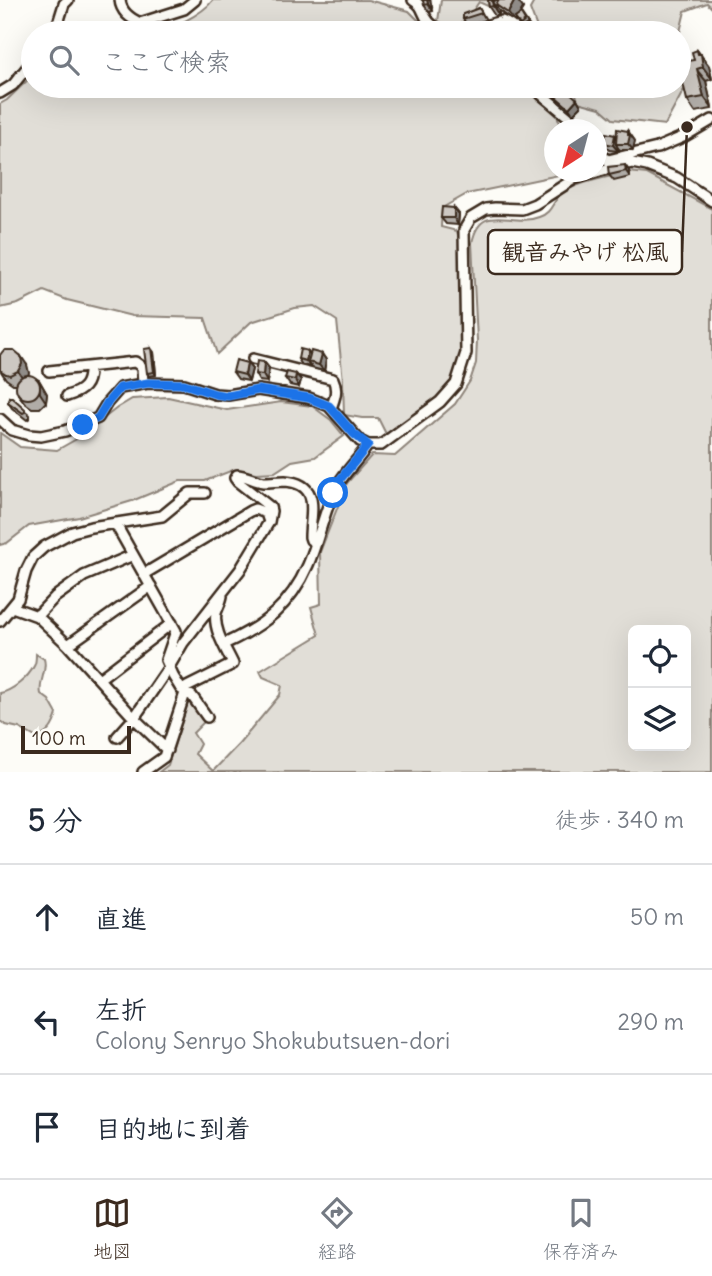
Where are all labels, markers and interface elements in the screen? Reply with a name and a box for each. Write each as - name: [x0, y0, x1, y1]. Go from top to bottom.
- search box: [21, 21, 691, 98]
- icon: search: [45, 41, 83, 79]
- text: ここで検索: [101, 45, 231, 78]
- north arrow: [544, 119, 607, 182]
- callout: 観音みやげ 松風: [488, 230, 682, 274]
- text: 観音みやげ 松風: [502, 237, 668, 266]
- route end: [67, 409, 98, 440]
- route start: [317, 477, 348, 508]
- map controls: [628, 625, 691, 751]
- button: locate: [628, 625, 691, 688]
- button: layers: [628, 688, 691, 751]
- scale bar: [21, 723, 131, 755]
- text: 100 m: [32, 726, 86, 750]
- text: 5 分: [28, 801, 82, 839]
- text: 徒歩 · 340 m: [555, 805, 684, 834]
- icon: ahead: [28, 898, 66, 936]
- text: 直進: [95, 902, 147, 935]
- text: 50 m: [630, 902, 684, 931]
- text: 左折: [95, 993, 147, 1026]
- icon: left: [28, 1003, 66, 1041]
- text: 290 m: [617, 1007, 684, 1036]
- text: Colony Senryo Shokubutsuen-dori: [95, 1026, 450, 1055]
- icon: arrive: [28, 1108, 66, 1146]
- text: 目的地に到着: [95, 1112, 251, 1145]
- tab: 地図: [93, 1194, 131, 1263]
- tab: 経路: [318, 1194, 356, 1263]
- tab: 保存済み: [543, 1194, 619, 1263]

